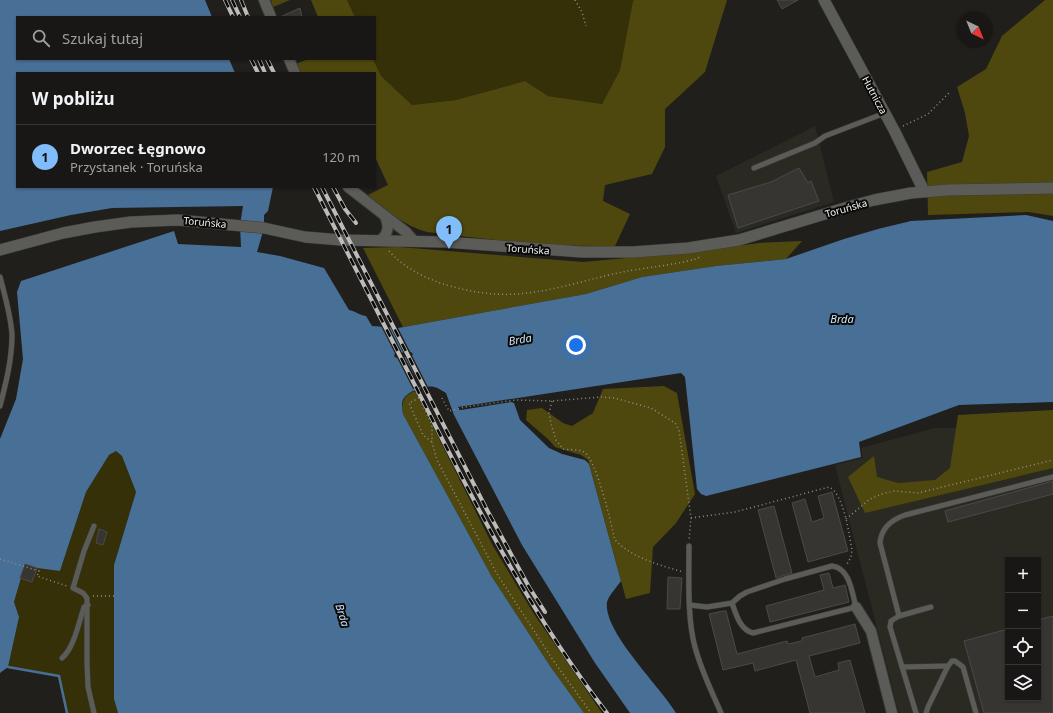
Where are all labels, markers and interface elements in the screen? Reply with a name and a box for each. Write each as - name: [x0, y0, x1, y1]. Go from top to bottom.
- north arrow: [957, 12, 993, 48]
- search box: [16, 16, 376, 60]
- icon: search: [30, 27, 52, 49]
- text: Szukaj tutaj: [62, 28, 143, 48]
- street label: Hutnicza: [859, 74, 891, 116]
- text: W pobliżu: [32, 87, 115, 110]
- text: Dworzec Łęgnowo: [70, 138, 206, 158]
- text: 1: [41, 148, 49, 166]
- text: 120 m: [322, 148, 360, 166]
- text: Przystanek · Toruńska: [70, 158, 203, 176]
- street label: Toruńska: [823, 195, 869, 221]
- street label: Toruńska: [183, 213, 227, 231]
- pin: 1: [436, 216, 462, 249]
- street label: Toruńska: [506, 241, 550, 257]
- water label: Brda: [830, 311, 854, 326]
- water label: Brda: [507, 330, 533, 348]
- your location: [566, 335, 586, 355]
- map controls: [1005, 557, 1041, 701]
- button: +: [1005, 557, 1041, 593]
- button: −: [1005, 593, 1041, 629]
- water label: Brda: [332, 602, 354, 629]
- button: locate: [1005, 629, 1041, 665]
- button: layers: [1005, 665, 1041, 701]

